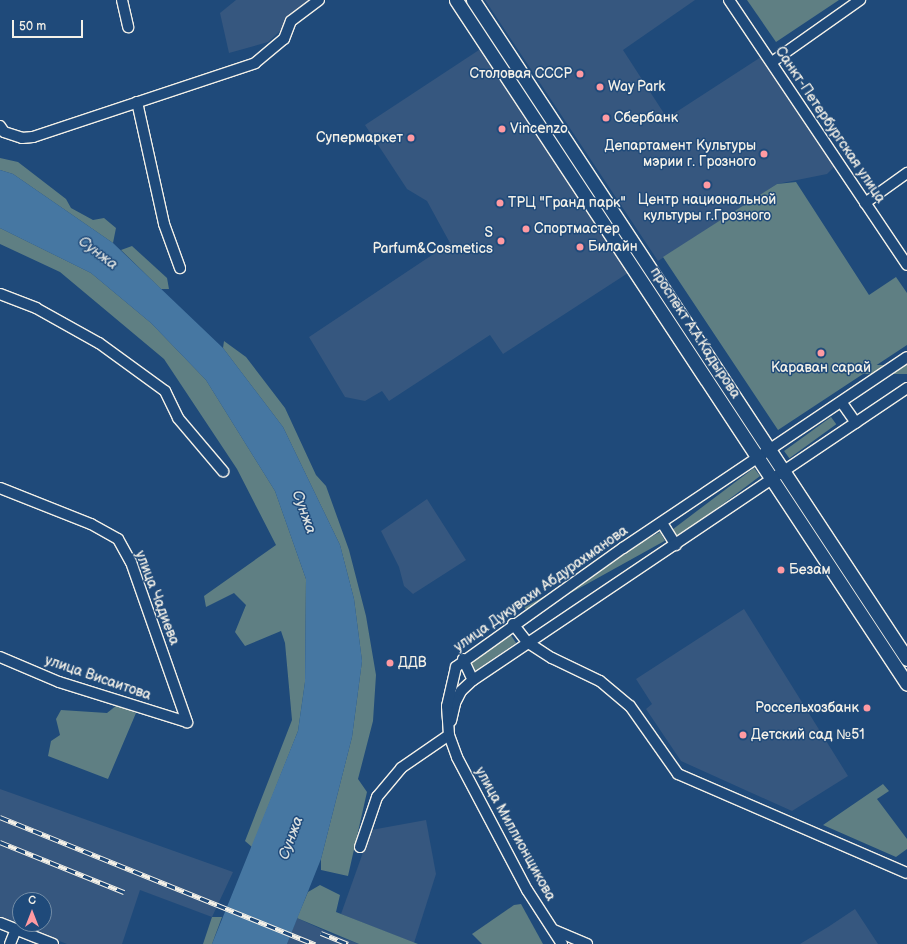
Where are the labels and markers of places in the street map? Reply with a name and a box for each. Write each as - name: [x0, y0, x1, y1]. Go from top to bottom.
- place label: Столовая СССР: [469, 66, 572, 82]
- marker: Столовая СССР: [575, 69, 585, 79]
- place label: Way Park: [608, 79, 666, 95]
- marker: Way Park: [595, 82, 605, 92]
- place label: Сбербанк: [614, 110, 678, 126]
- marker: Сбербанк: [601, 113, 611, 123]
- place label: Vincenzo: [510, 121, 568, 137]
- marker: Vincenzo: [497, 124, 507, 134]
- place label: Супермаркет: [316, 130, 403, 146]
- marker: Супермаркет: [406, 133, 416, 143]
- place label: Департамент Культуры мэрии г. Грозного: [604, 138, 756, 170]
- marker: Департамент Культуры мэрии г. Грозного: [759, 149, 769, 159]
- marker: Центр национальной культуры г.Грозного: [702, 180, 712, 190]
- place label: Центр национальной культуры г.Грозного: [638, 192, 776, 224]
- place label: ТРЦ "Гранд парк": [508, 195, 626, 211]
- marker: ТРЦ "Гранд парк": [495, 198, 505, 208]
- place label: Спортмастер: [534, 221, 620, 237]
- marker: Спортмастер: [521, 224, 531, 234]
- place label: S Parfum&Cosmetics: [372, 225, 493, 258]
- marker: S Parfum&Cosmetics: [496, 236, 506, 246]
- place label: Билайн: [588, 239, 638, 255]
- marker: Билайн: [575, 242, 585, 252]
- marker: Караван сарай: [816, 348, 826, 358]
- place label: Караван сарай: [771, 360, 871, 376]
- place label: Безам: [789, 562, 831, 578]
- marker: Безам: [776, 565, 786, 575]
- place label: ДДВ: [398, 655, 427, 671]
- marker: ДДВ: [385, 658, 395, 668]
- place label: Россельхозбанк: [755, 700, 859, 716]
- marker: Россельхозбанк: [862, 703, 872, 713]
- place label: Детский сад №51: [751, 727, 865, 743]
- marker: Детский сад №51: [738, 730, 748, 740]

